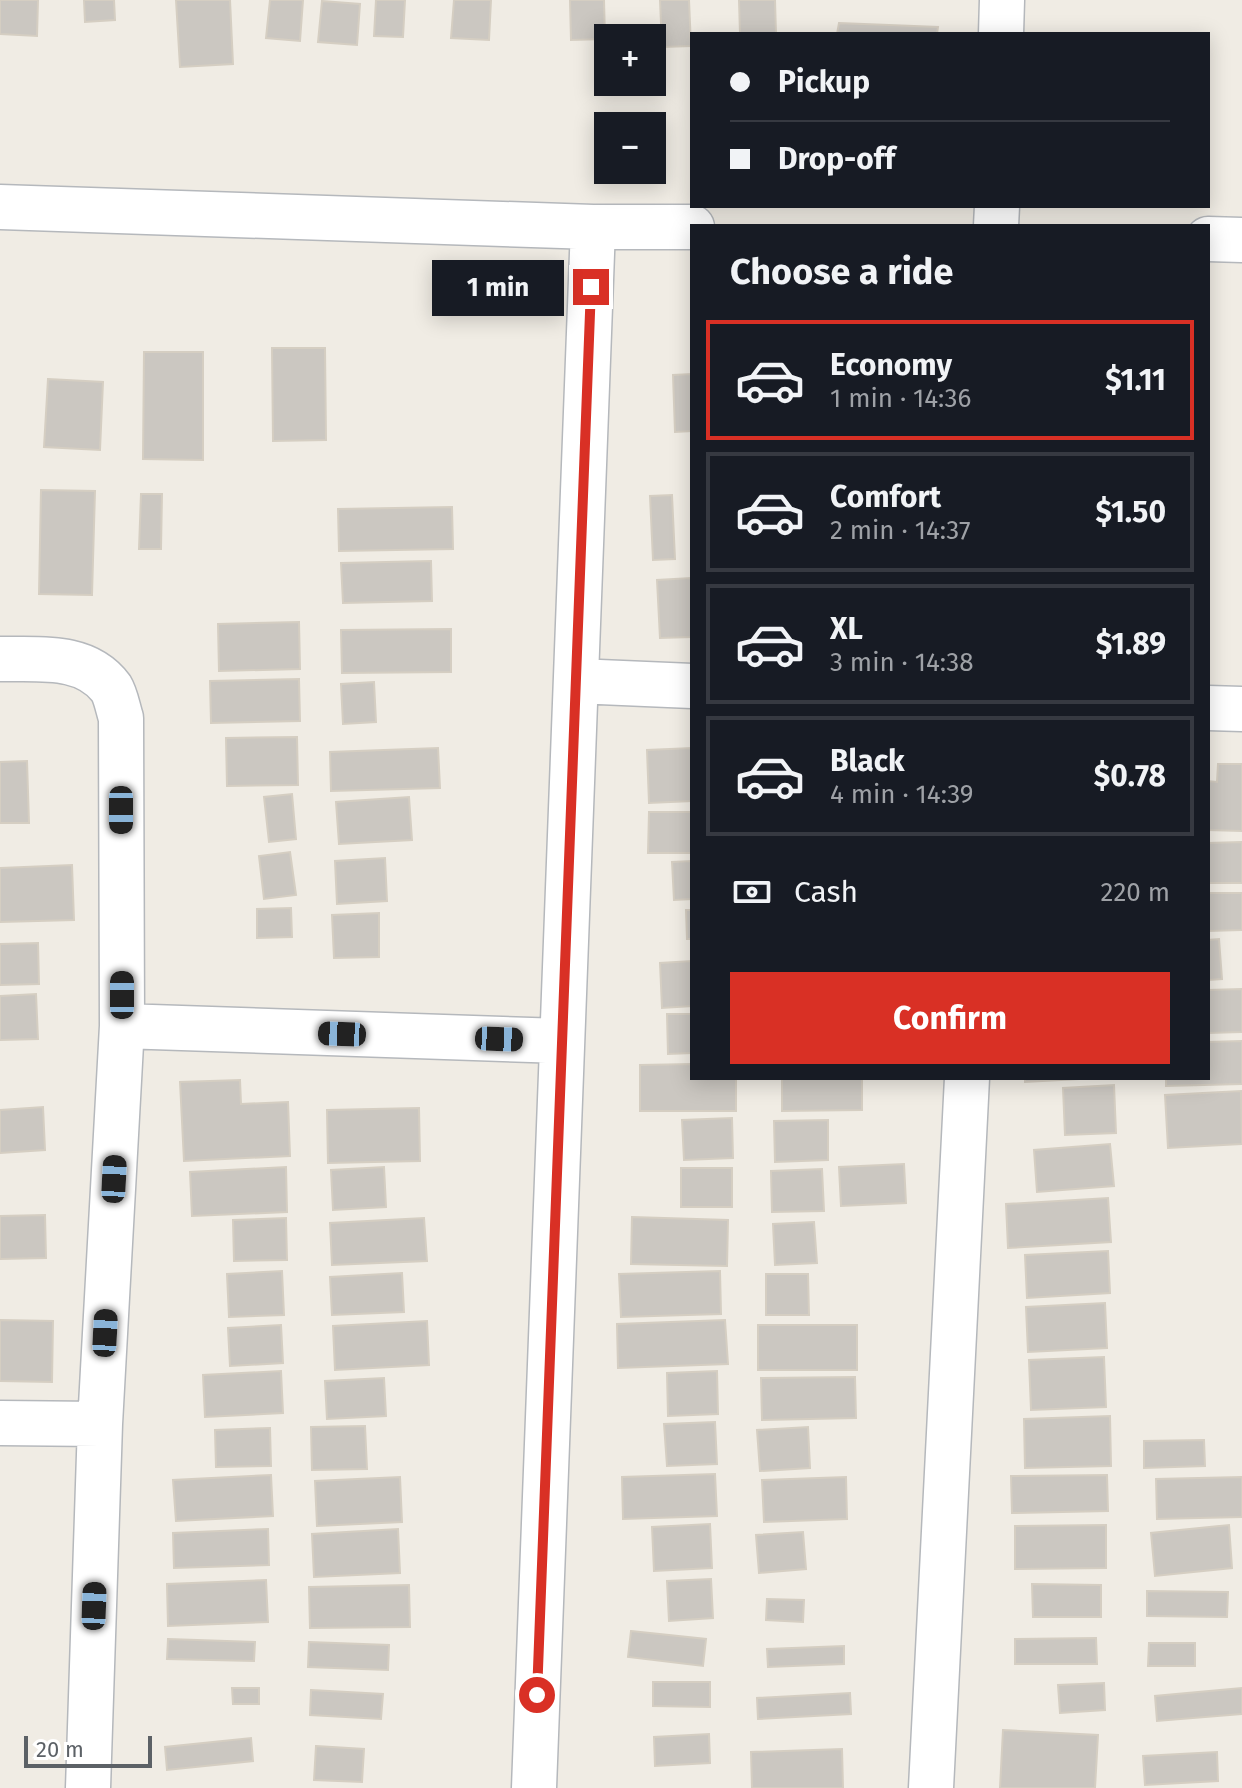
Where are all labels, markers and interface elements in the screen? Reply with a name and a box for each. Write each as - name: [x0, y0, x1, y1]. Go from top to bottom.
- map controls: [594, 24, 666, 184]
- button: +: [594, 24, 666, 96]
- text: Pickup: [778, 64, 870, 100]
- button: −: [594, 112, 666, 184]
- text: Drop-off: [778, 141, 895, 177]
- text: Choose a ride: [730, 250, 953, 294]
- callout: 1 min: [431, 259, 563, 315]
- route end: [573, 269, 609, 305]
- text: 1 min: [467, 272, 529, 303]
- icon: car: [734, 344, 806, 416]
- text: Economy: [830, 347, 952, 383]
- text: $1.11: [1105, 362, 1166, 398]
- text: 1 min · 14:36: [830, 383, 971, 414]
- icon: car: [734, 476, 806, 548]
- text: Comfort: [830, 479, 941, 515]
- text: $1.50: [1096, 494, 1166, 530]
- text: 2 min · 14:37: [830, 515, 971, 546]
- icon: car: [734, 608, 806, 680]
- text: XL: [830, 611, 863, 647]
- text: $1.89: [1096, 626, 1166, 662]
- text: 3 min · 14:38: [830, 647, 974, 678]
- icon: car: [734, 740, 806, 812]
- text: Black: [830, 743, 905, 779]
- text: $0.78: [1094, 758, 1166, 794]
- text: 4 min · 14:39: [830, 779, 973, 810]
- car: [109, 786, 133, 834]
- icon: cash: [730, 870, 774, 914]
- text: Cash: [794, 874, 858, 910]
- text: 220 m: [1101, 877, 1170, 908]
- car: [110, 971, 134, 1019]
- button: Confirm: [730, 972, 1170, 1064]
- car: [318, 1021, 366, 1047]
- car: [475, 1026, 523, 1052]
- car: [101, 1154, 127, 1204]
- car: [92, 1308, 118, 1358]
- car: [81, 1582, 107, 1630]
- route start: [519, 1677, 555, 1713]
- scale bar: [24, 1732, 152, 1768]
- text: 20 m: [36, 1736, 84, 1763]

